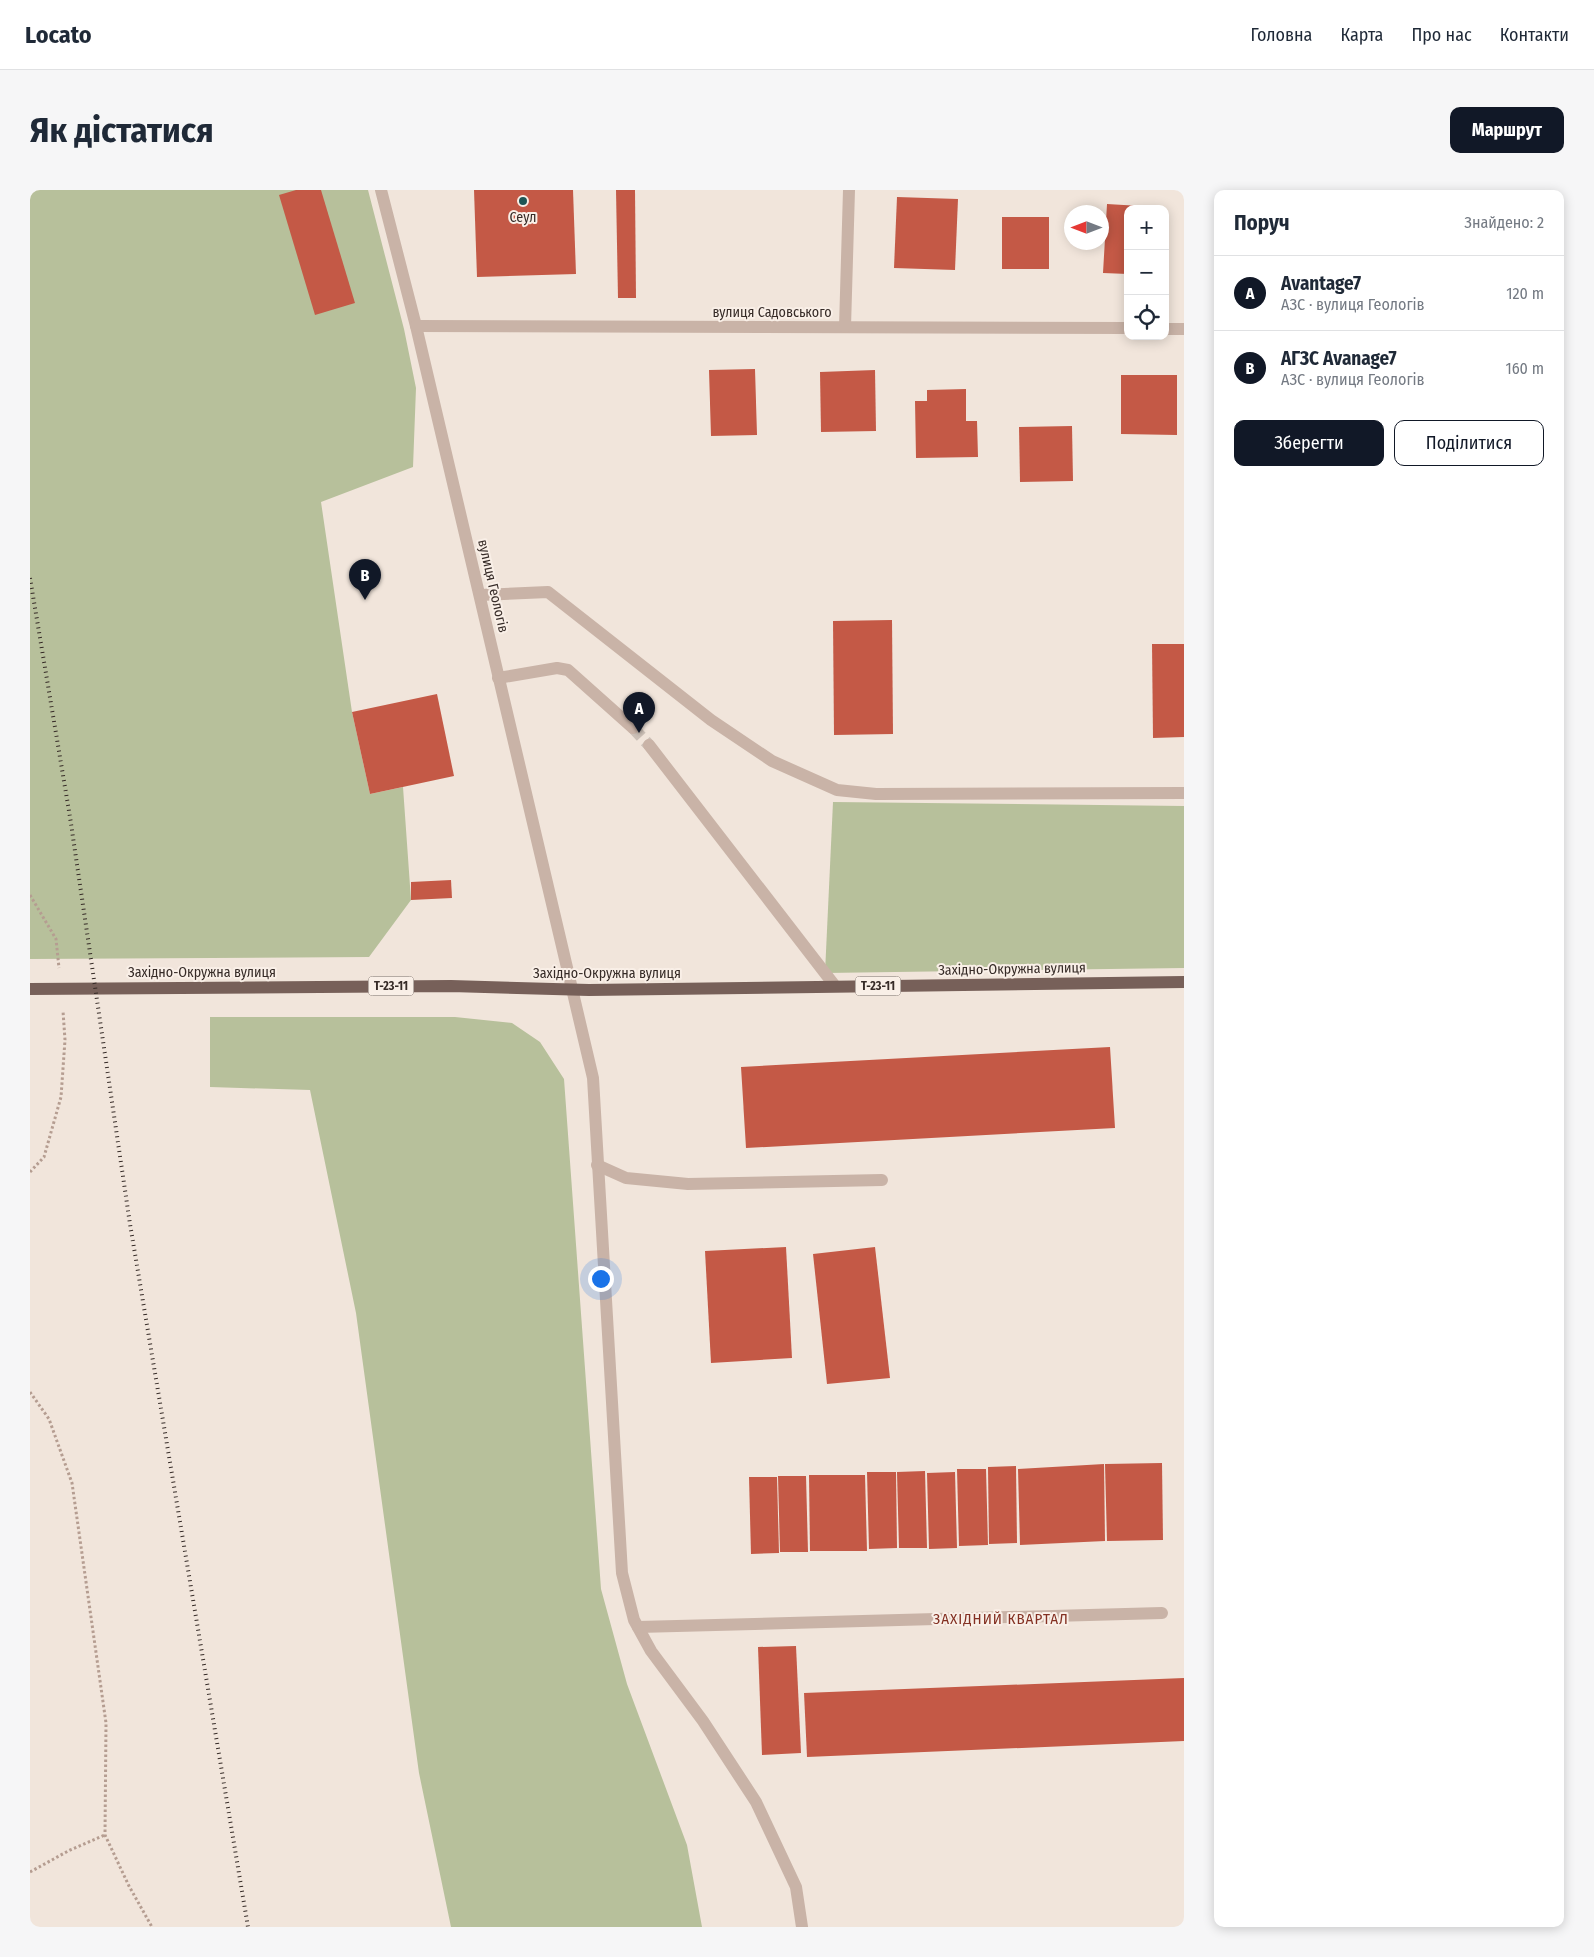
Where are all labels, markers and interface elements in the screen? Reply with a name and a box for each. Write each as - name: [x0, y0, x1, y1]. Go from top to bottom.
- text: Locato: [25, 21, 91, 49]
- text: Головна: [1250, 24, 1312, 46]
- text: Карта: [1340, 24, 1383, 46]
- text: Про нас: [1411, 24, 1472, 46]
- text: Контакти: [1500, 24, 1569, 46]
- button: Маршрут: [1450, 107, 1564, 153]
- text: Як дістатися: [30, 109, 214, 151]
- marker: Сеул: [517, 195, 529, 207]
- north arrow: [1064, 205, 1109, 250]
- map controls: [1124, 205, 1169, 340]
- button: +: [1124, 205, 1169, 250]
- place label: Сеул: [510, 209, 536, 226]
- text: Поруч: [1234, 210, 1290, 236]
- text: Знайдено: 2: [1464, 213, 1544, 232]
- button: −: [1124, 250, 1169, 295]
- text: Avantage7: [1281, 272, 1361, 295]
- text: A: [1246, 284, 1254, 303]
- text: 120 m: [1506, 284, 1544, 303]
- button: locate: [1124, 295, 1169, 340]
- text: АЗС · вулиця Геологів: [1281, 295, 1425, 314]
- street label: вулиця Садовського: [712, 304, 832, 321]
- text: АГЗС Avanage7: [1281, 347, 1397, 370]
- text: B: [1246, 359, 1254, 378]
- text: 160 m: [1505, 359, 1544, 378]
- text: АЗС · вулиця Геологів: [1281, 370, 1425, 389]
- button: Зберегти: [1234, 420, 1384, 466]
- button: Поділитися: [1394, 420, 1544, 466]
- street label: вулиця Геологів: [474, 538, 512, 634]
- pin: B: [349, 559, 381, 600]
- pin: A: [623, 692, 655, 733]
- street label: Західно-Окружна вулиця: [938, 959, 1086, 979]
- street label: Західно-Окружна вулиця: [128, 964, 276, 981]
- street label: Західно-Окружна вулиця: [533, 965, 681, 982]
- road number: Т-23-11: [368, 976, 414, 996]
- road number: Т-23-11: [856, 976, 900, 996]
- your location: [588, 1266, 614, 1292]
- district label: ЗАХІДНИЙ КВАРТАЛ: [933, 1610, 1069, 1628]

